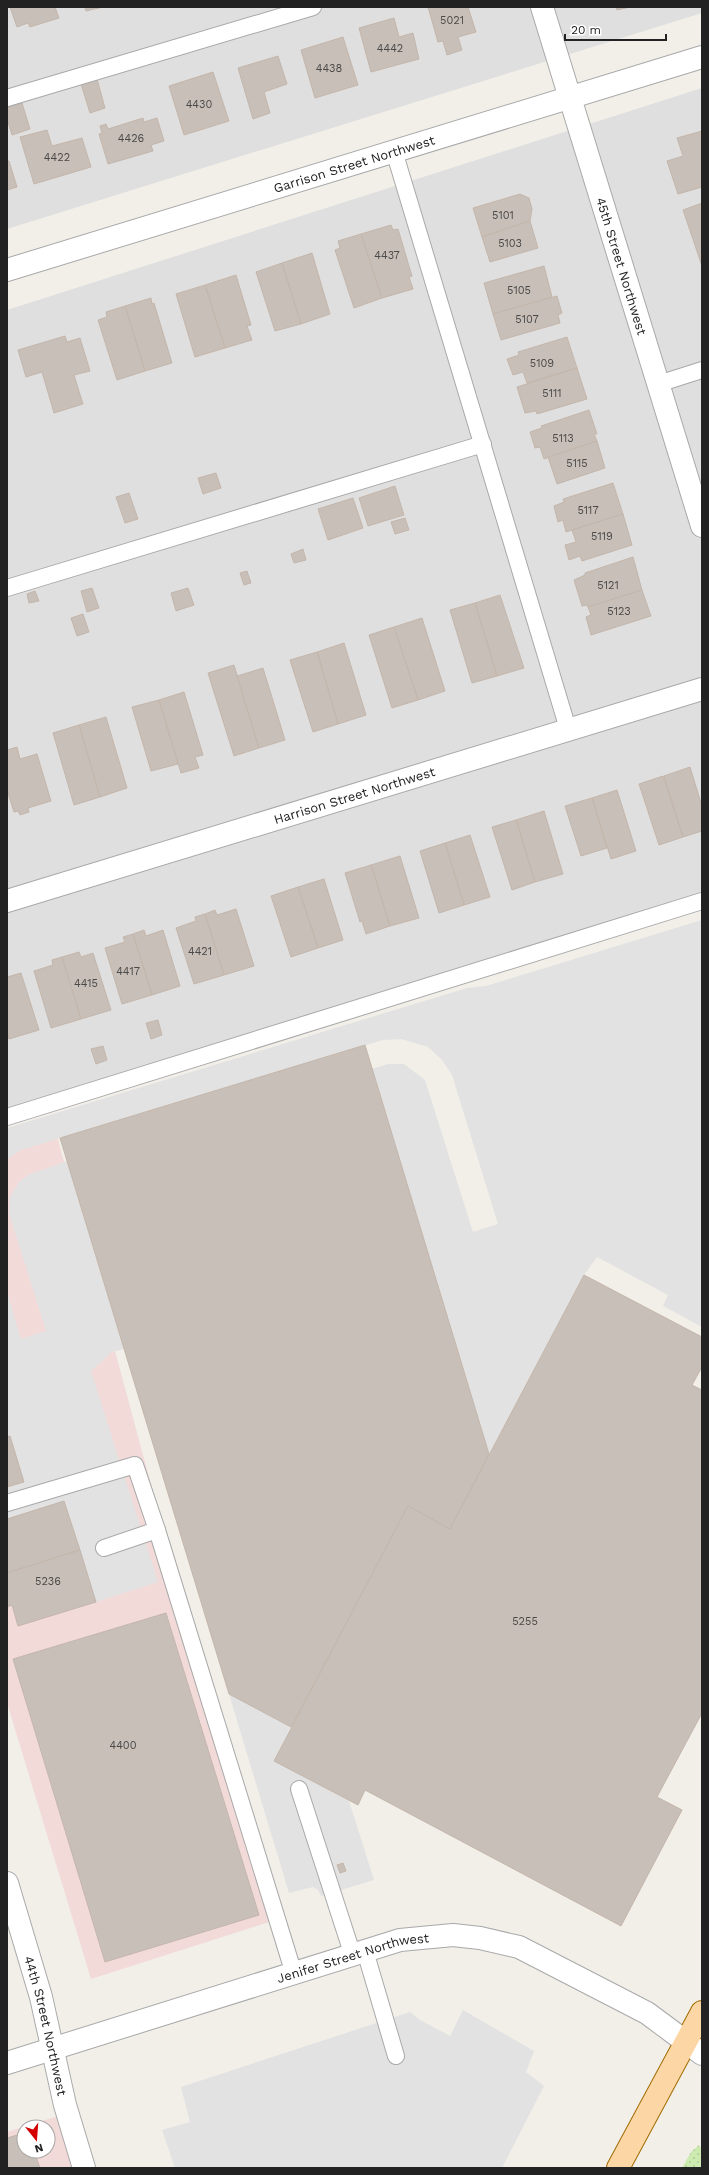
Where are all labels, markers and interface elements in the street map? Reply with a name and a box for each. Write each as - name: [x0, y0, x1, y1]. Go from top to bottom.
- house number: 5021: [440, 14, 464, 27]
- scale bar: [565, 16, 666, 42]
- text: 20 m: [571, 23, 601, 37]
- house number: 4442: [377, 42, 403, 55]
- house number: 4438: [316, 62, 343, 75]
- house number: 4430: [186, 98, 213, 111]
- house number: 4426: [118, 132, 145, 145]
- street label: Garrison Street Northwest: [272, 132, 437, 195]
- house number: 4422: [44, 151, 70, 164]
- street label: 45th Street Northwest: [594, 195, 650, 337]
- house number: 5101: [492, 209, 514, 222]
- house number: 5103: [498, 237, 522, 250]
- house number: 4437: [374, 249, 400, 262]
- house number: 5105: [507, 284, 531, 297]
- house number: 5107: [515, 313, 539, 326]
- house number: 5109: [530, 357, 554, 370]
- house number: 5111: [542, 387, 562, 400]
- house number: 5113: [552, 432, 574, 445]
- house number: 5115: [566, 457, 588, 470]
- house number: 5117: [577, 504, 599, 517]
- house number: 5119: [591, 530, 613, 543]
- house number: 5121: [597, 579, 619, 592]
- house number: 5123: [607, 605, 631, 618]
- street label: Harrison Street Northwest: [272, 763, 437, 827]
- house number: 4421: [188, 945, 212, 958]
- house number: 4417: [116, 965, 140, 978]
- house number: 4415: [74, 977, 98, 990]
- house number: 5236: [35, 1575, 61, 1588]
- house number: 5255: [512, 1615, 538, 1628]
- house number: 4400: [109, 1739, 137, 1752]
- street label: Jenifer Street Northwest: [275, 1930, 430, 1986]
- street label: 44th Street Northwest: [22, 1954, 70, 2098]
- north arrow: [16, 2119, 56, 2159]
- text: N: [33, 2141, 45, 2155]

